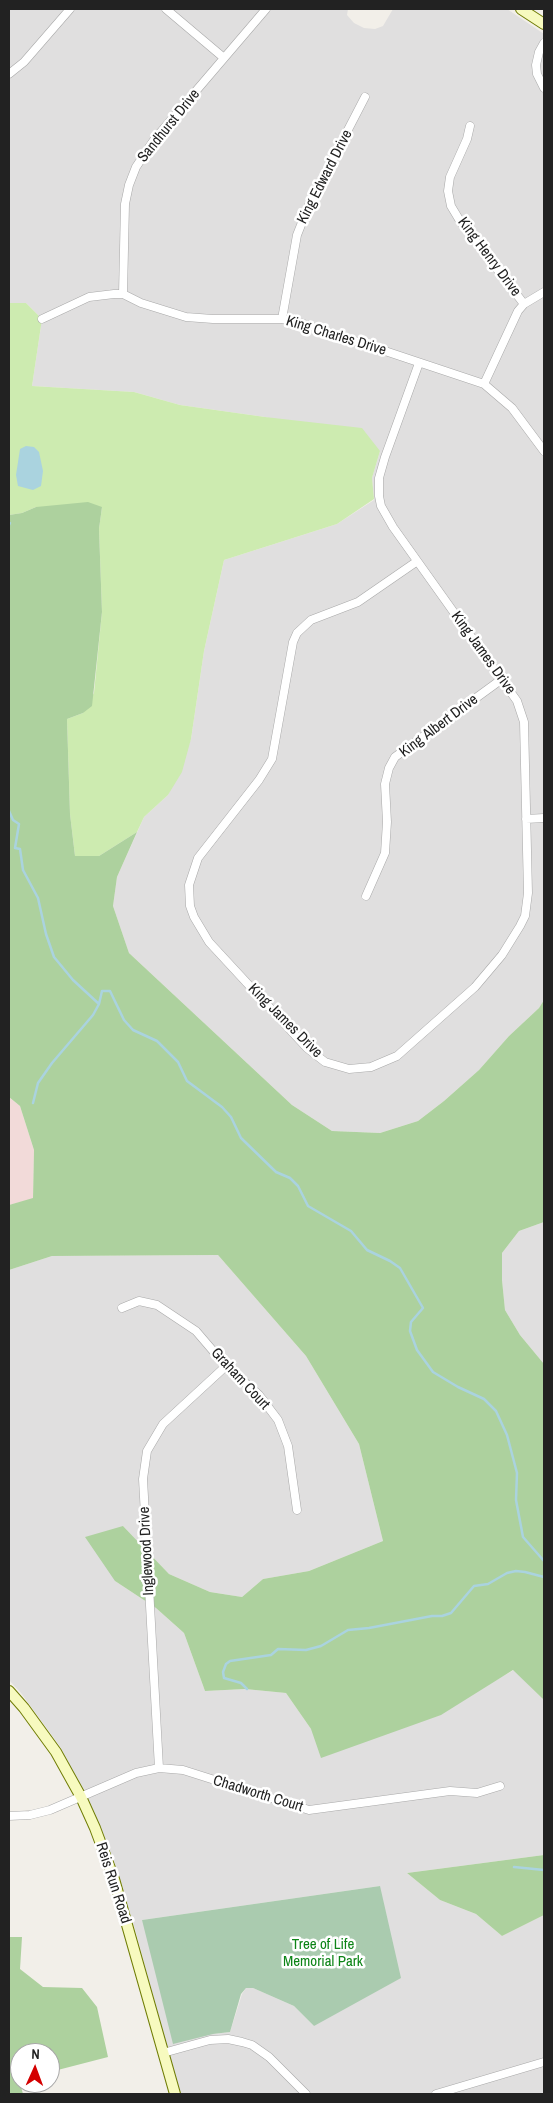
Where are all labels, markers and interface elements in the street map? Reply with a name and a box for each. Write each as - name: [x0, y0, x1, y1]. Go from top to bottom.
- street label: Sandhurst Drive: [134, 86, 204, 166]
- street label: King Edward Drive: [294, 127, 356, 227]
- street label: King Henry Drive: [453, 214, 525, 300]
- street label: King Charles Drive: [284, 312, 388, 360]
- street label: King James Drive: [447, 608, 519, 698]
- street label: King Albert Drive: [396, 691, 482, 761]
- street label: King James Drive: [244, 980, 326, 1062]
- street label: Graham Court: [207, 1344, 273, 1414]
- street label: Inglewood Drive: [136, 1506, 158, 1596]
- street label: Chadworth Court: [211, 1772, 305, 1816]
- street label: Reis Run Road: [91, 1840, 135, 1926]
- park label: Tree of Life Memorial Park: [283, 1936, 363, 1971]
- north arrow: [10, 2043, 60, 2093]
- text: N: [31, 2045, 40, 2063]

